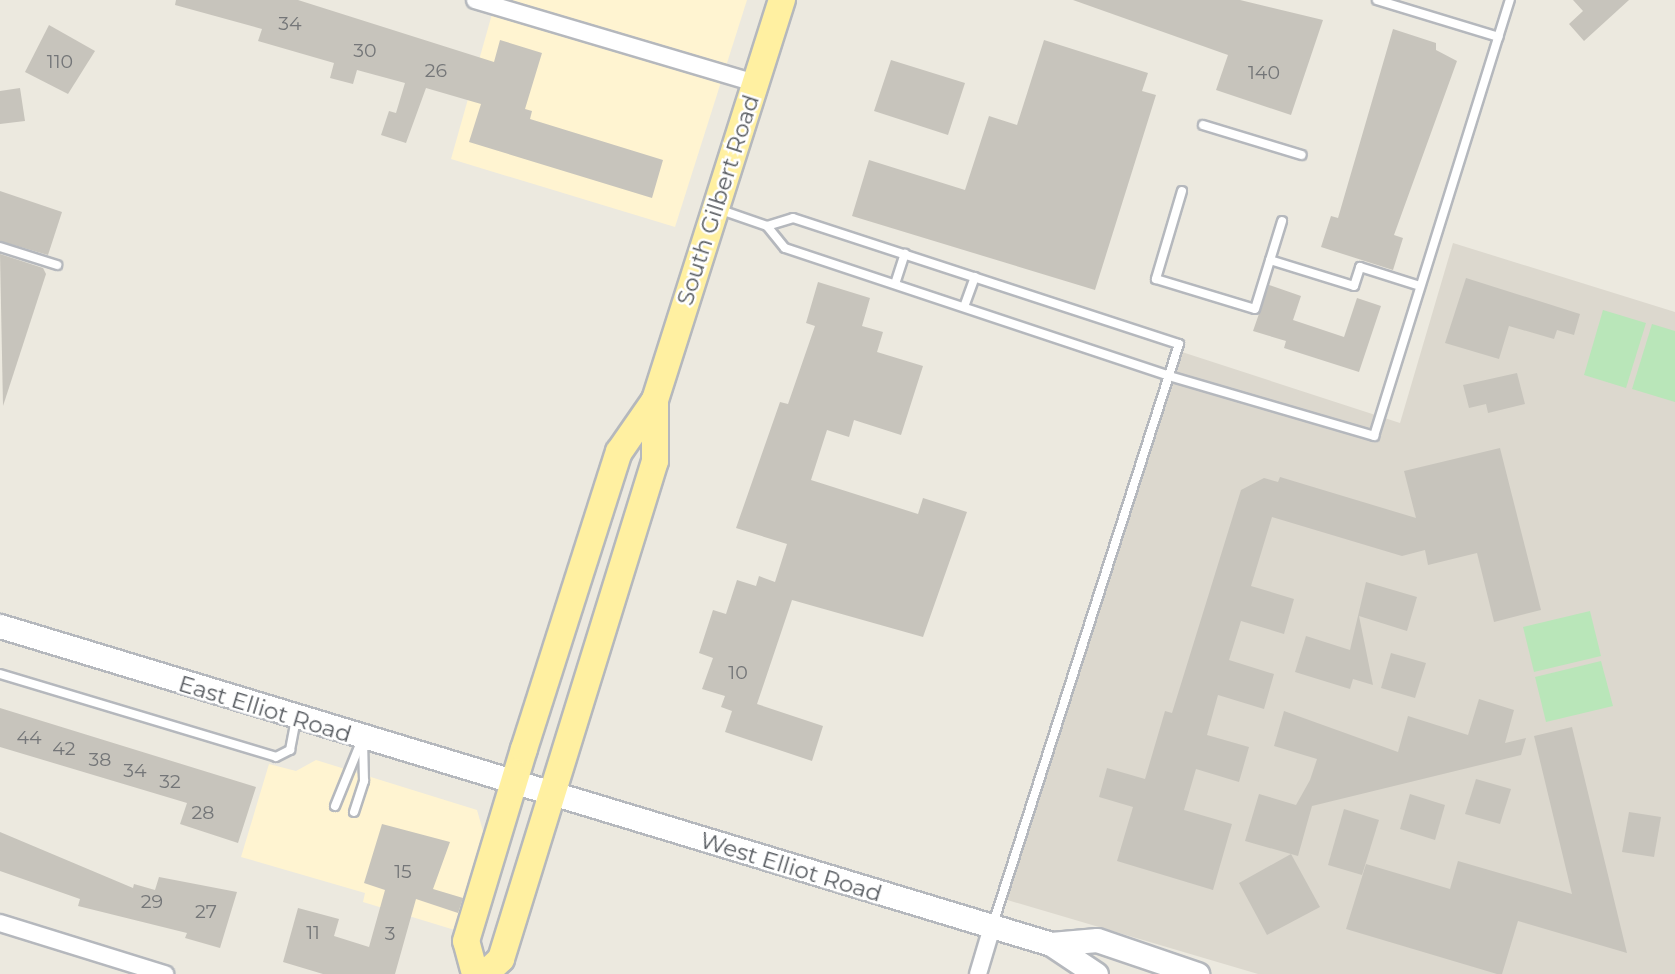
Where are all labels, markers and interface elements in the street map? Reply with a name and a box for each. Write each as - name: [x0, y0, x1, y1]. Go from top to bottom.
- house number: 34: [278, 13, 302, 35]
- house number: 30: [353, 40, 377, 62]
- house number: 110: [47, 51, 73, 73]
- house number: 26: [425, 60, 447, 82]
- house number: 140: [1248, 62, 1280, 84]
- street label: South Gilbert Road: [671, 91, 765, 309]
- house number: 10: [728, 662, 748, 684]
- street label: East Elliot Road: [175, 670, 355, 748]
- house number: 44: [16, 727, 42, 749]
- house number: 42: [52, 738, 76, 760]
- house number: 38: [89, 749, 111, 771]
- house number: 34: [123, 760, 147, 782]
- house number: 32: [159, 771, 181, 793]
- house number: 28: [192, 802, 214, 824]
- street label: West Elliot Road: [697, 826, 885, 908]
- house number: 15: [394, 861, 412, 883]
- house number: 29: [141, 891, 163, 913]
- house number: 27: [195, 901, 217, 923]
- house number: 11: [306, 922, 320, 944]
- house number: 3: [385, 923, 395, 945]

